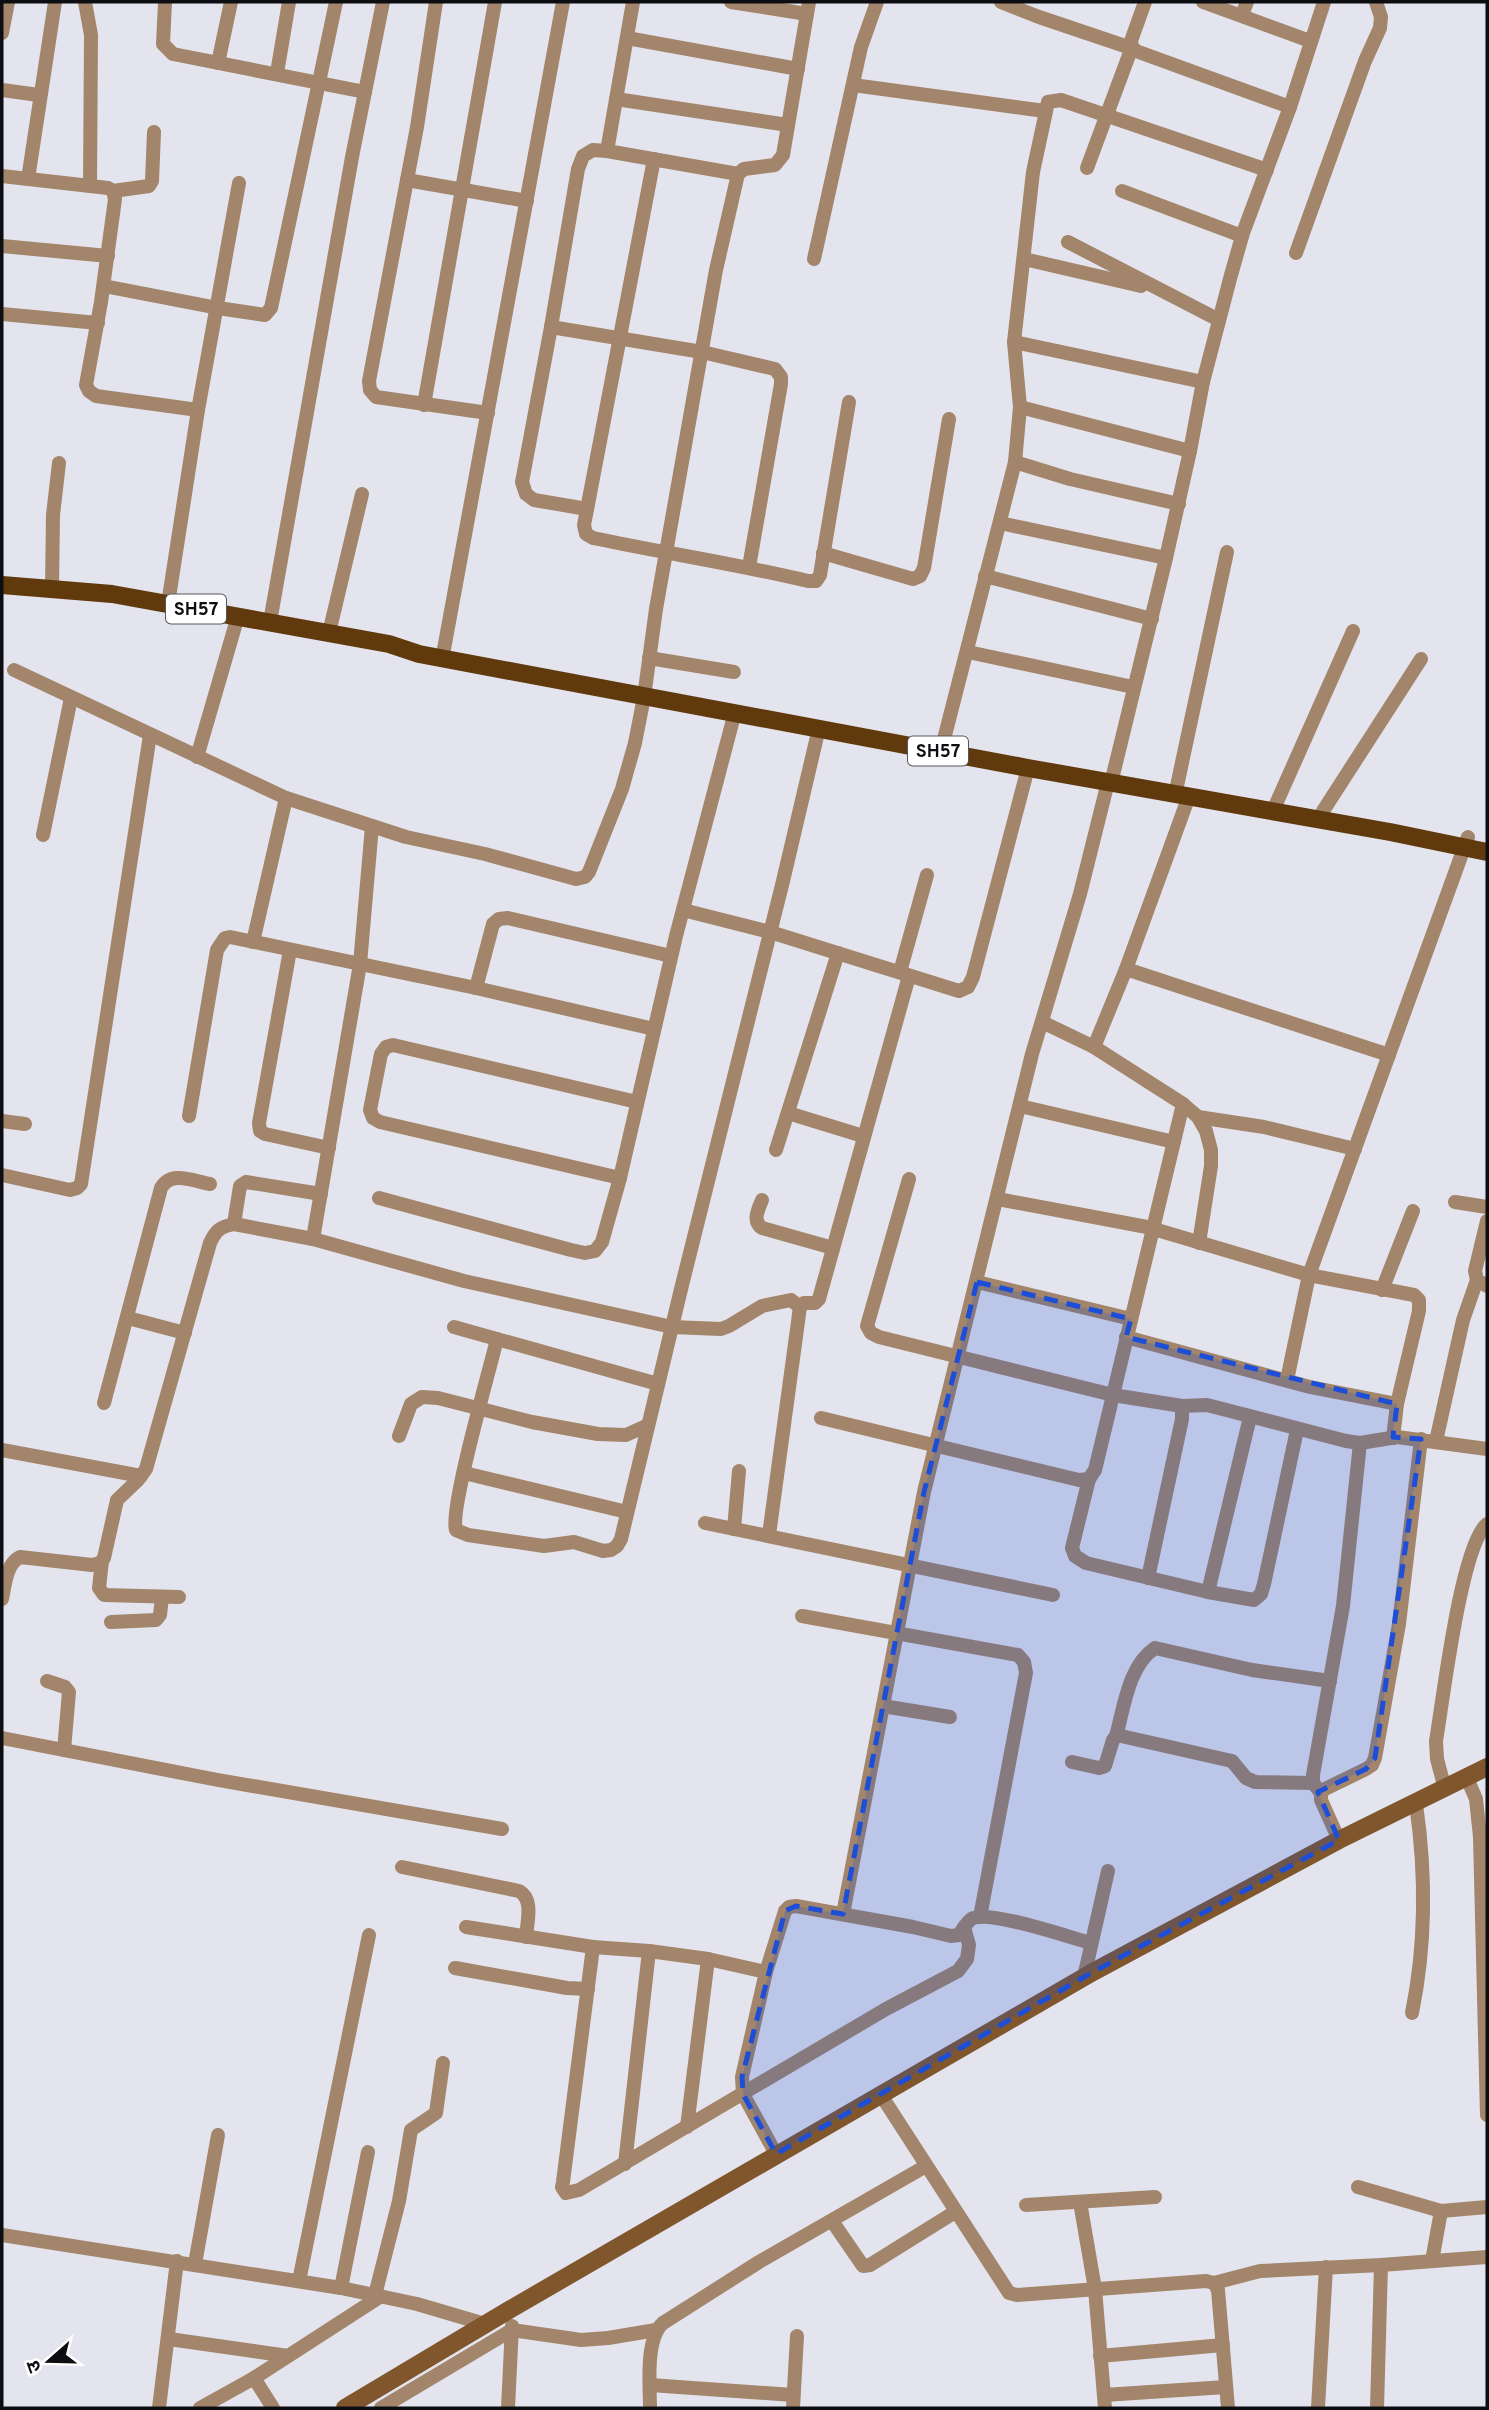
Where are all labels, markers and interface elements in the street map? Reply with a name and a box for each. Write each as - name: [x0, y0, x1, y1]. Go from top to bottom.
- road number: SH57: [166, 594, 226, 624]
- road number: SH57: [908, 736, 968, 766]
- north arrow: [14, 2326, 84, 2396]
- text: उ: [21, 2356, 48, 2375]

